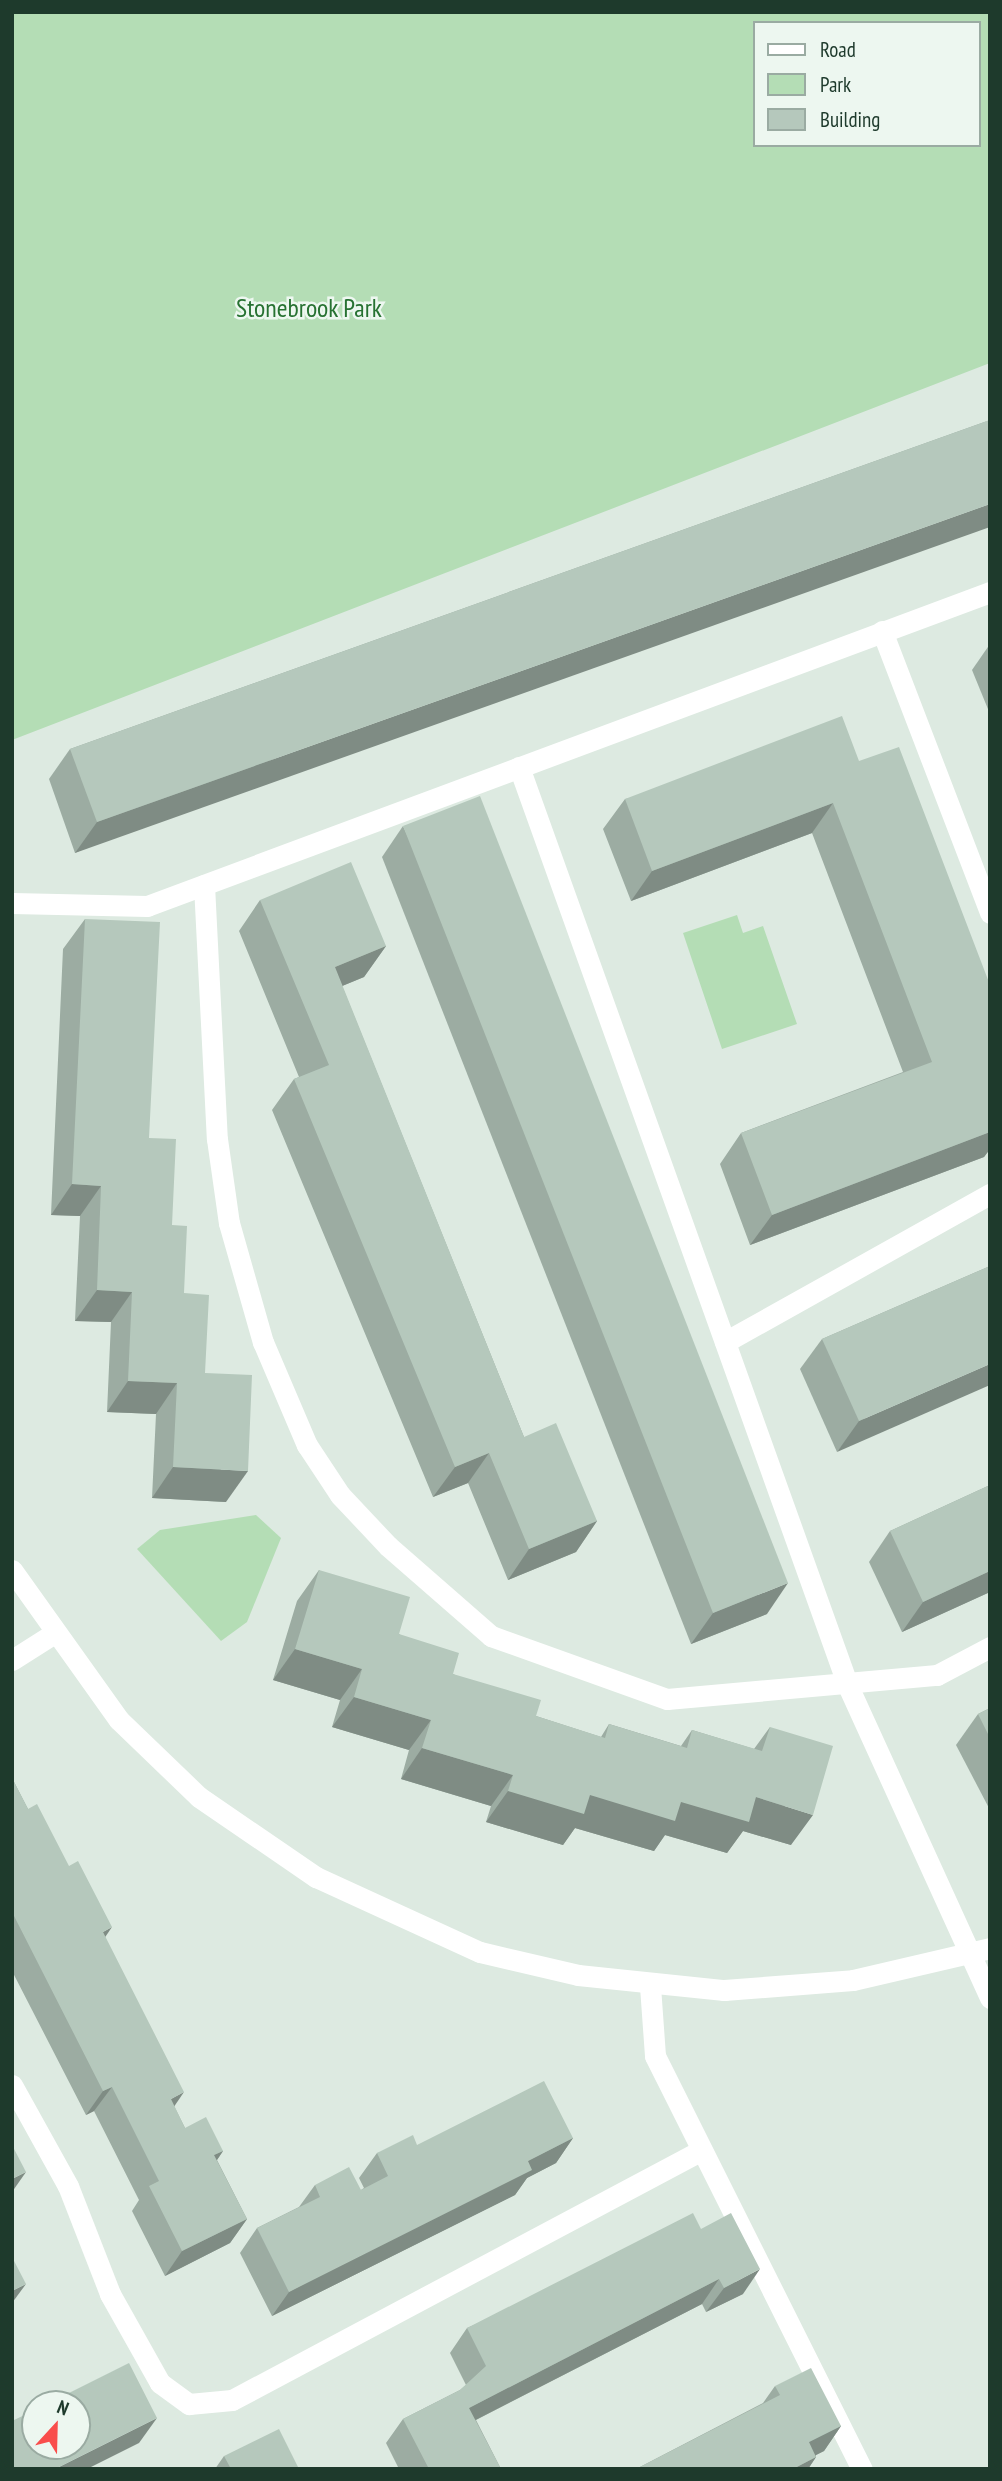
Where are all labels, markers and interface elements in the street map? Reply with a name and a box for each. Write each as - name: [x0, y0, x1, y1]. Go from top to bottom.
- legend: [754, 21, 981, 147]
- text: Road: [820, 36, 856, 63]
- text: Park: [820, 71, 851, 98]
- text: Building: [820, 106, 880, 133]
- park label: Stonebrook Park: [236, 292, 382, 324]
- north arrow: [21, 2390, 91, 2460]
- text: N: [54, 2394, 72, 2420]

